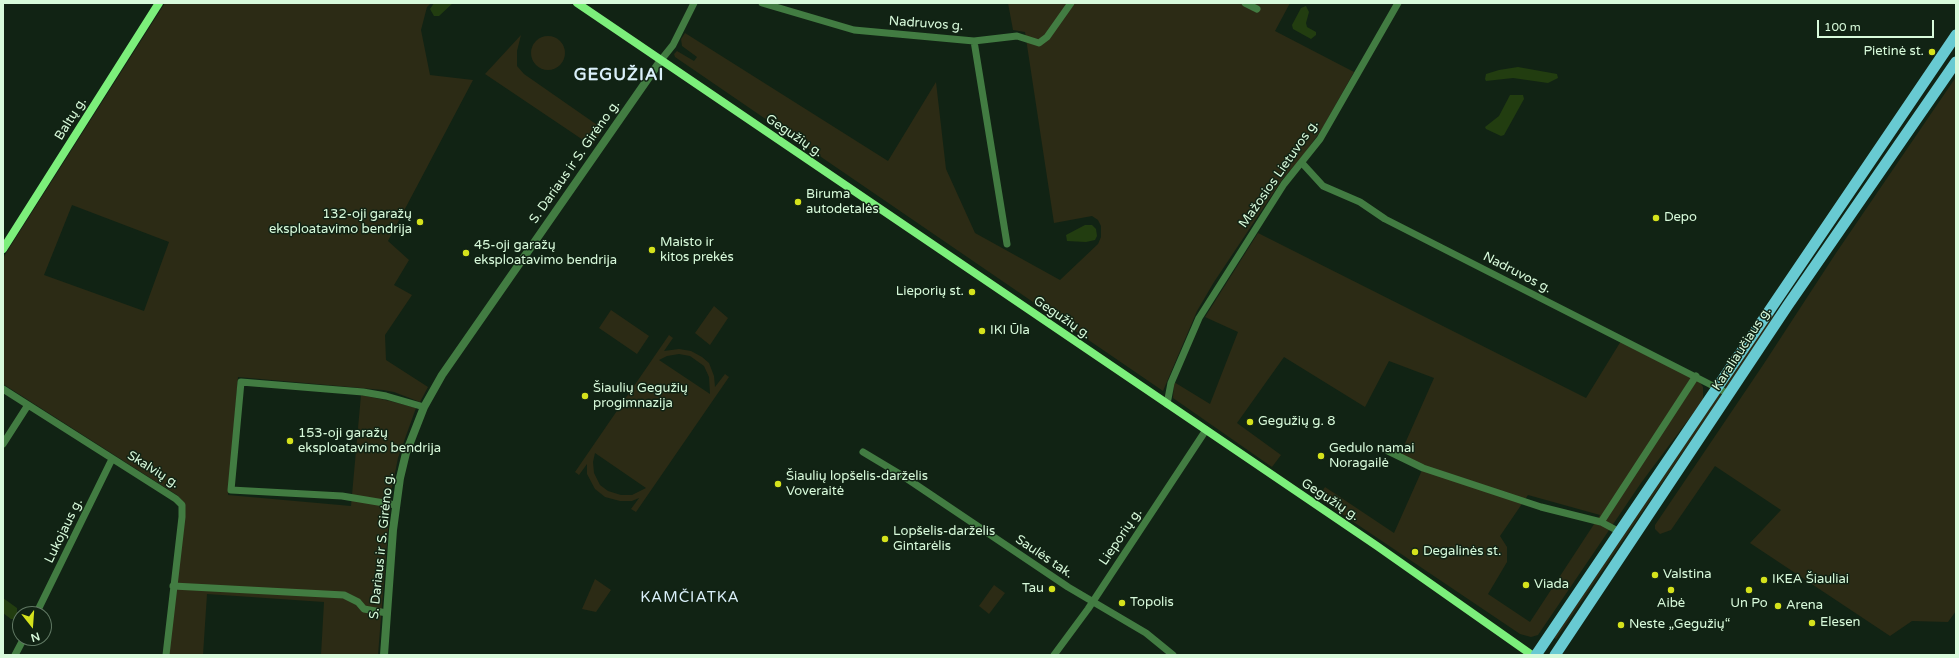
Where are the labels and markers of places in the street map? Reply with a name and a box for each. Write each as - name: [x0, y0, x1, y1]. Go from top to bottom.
- place label: Pietinė st.: [1863, 44, 1924, 60]
- marker: Pietinė st.: [1927, 47, 1937, 57]
- place label: Biruma autodetalės: [806, 187, 879, 218]
- marker: Biruma autodetalės: [793, 197, 803, 207]
- place label: 132-oji garažų eksploatavimo bendrija: [269, 207, 412, 238]
- place label: Depo: [1664, 210, 1697, 226]
- marker: Depo: [1651, 213, 1661, 223]
- marker: 132-oji garažų eksploatavimo bendrija: [415, 217, 425, 227]
- place label: Maisto ir kitos prekės: [660, 235, 734, 266]
- place label: 45-oji garažų eksploatavimo bendrija: [474, 238, 617, 269]
- marker: Maisto ir kitos prekės: [647, 245, 657, 255]
- marker: 45-oji garažų eksploatavimo bendrija: [461, 248, 471, 258]
- place label: Lieporių st.: [896, 284, 964, 300]
- marker: Lieporių st.: [967, 287, 977, 297]
- place label: IKI Ūla: [990, 323, 1030, 339]
- marker: IKI Ūla: [977, 326, 987, 336]
- place label: Šiaulių Gegužių progimnazija: [593, 381, 688, 412]
- marker: Šiaulių Gegužių progimnazija: [580, 391, 590, 401]
- place label: Gegužių g. 8: [1258, 414, 1335, 430]
- marker: Gegužių g. 8: [1245, 417, 1255, 427]
- place label: 153-oji garažų eksploatavimo bendrija: [298, 426, 441, 457]
- marker: 153-oji garažų eksploatavimo bendrija: [285, 436, 295, 446]
- place label: Gedulo namai Noragailė: [1329, 441, 1415, 472]
- marker: Gedulo namai Noragailė: [1316, 451, 1326, 461]
- place label: Šiaulių lopšelis-darželis Voveraitė: [786, 469, 928, 500]
- marker: Šiaulių lopšelis-darželis Voveraitė: [773, 479, 783, 489]
- place label: Lopšelis-darželis Gintarėlis: [893, 524, 995, 555]
- marker: Lopšelis-darželis Gintarėlis: [880, 534, 890, 544]
- place label: Degalinės st.: [1423, 544, 1501, 560]
- marker: Degalinės st.: [1410, 547, 1420, 557]
- place label: Valstina: [1663, 567, 1711, 583]
- marker: Valstina: [1650, 570, 1660, 580]
- place label: IKEA Šiauliai: [1772, 572, 1849, 588]
- marker: IKEA Šiauliai: [1759, 575, 1769, 585]
- place label: Viada: [1534, 577, 1569, 593]
- marker: Viada: [1521, 580, 1531, 590]
- place label: Tau: [1022, 581, 1044, 597]
- marker: Tau: [1047, 584, 1057, 594]
- marker: Aibė: [1666, 585, 1676, 595]
- marker: Un Po: [1744, 585, 1754, 595]
- place label: Topolis: [1130, 595, 1174, 611]
- place label: Aibė: [1657, 596, 1685, 612]
- place label: Un Po: [1730, 596, 1768, 612]
- marker: Topolis: [1117, 598, 1127, 608]
- place label: Arena: [1786, 598, 1823, 614]
- marker: Arena: [1773, 601, 1783, 611]
- place label: Elesen: [1820, 615, 1860, 631]
- place label: Neste „Gegužių“: [1629, 617, 1730, 633]
- marker: Elesen: [1807, 618, 1817, 628]
- marker: Neste „Gegužių“: [1616, 620, 1626, 630]

